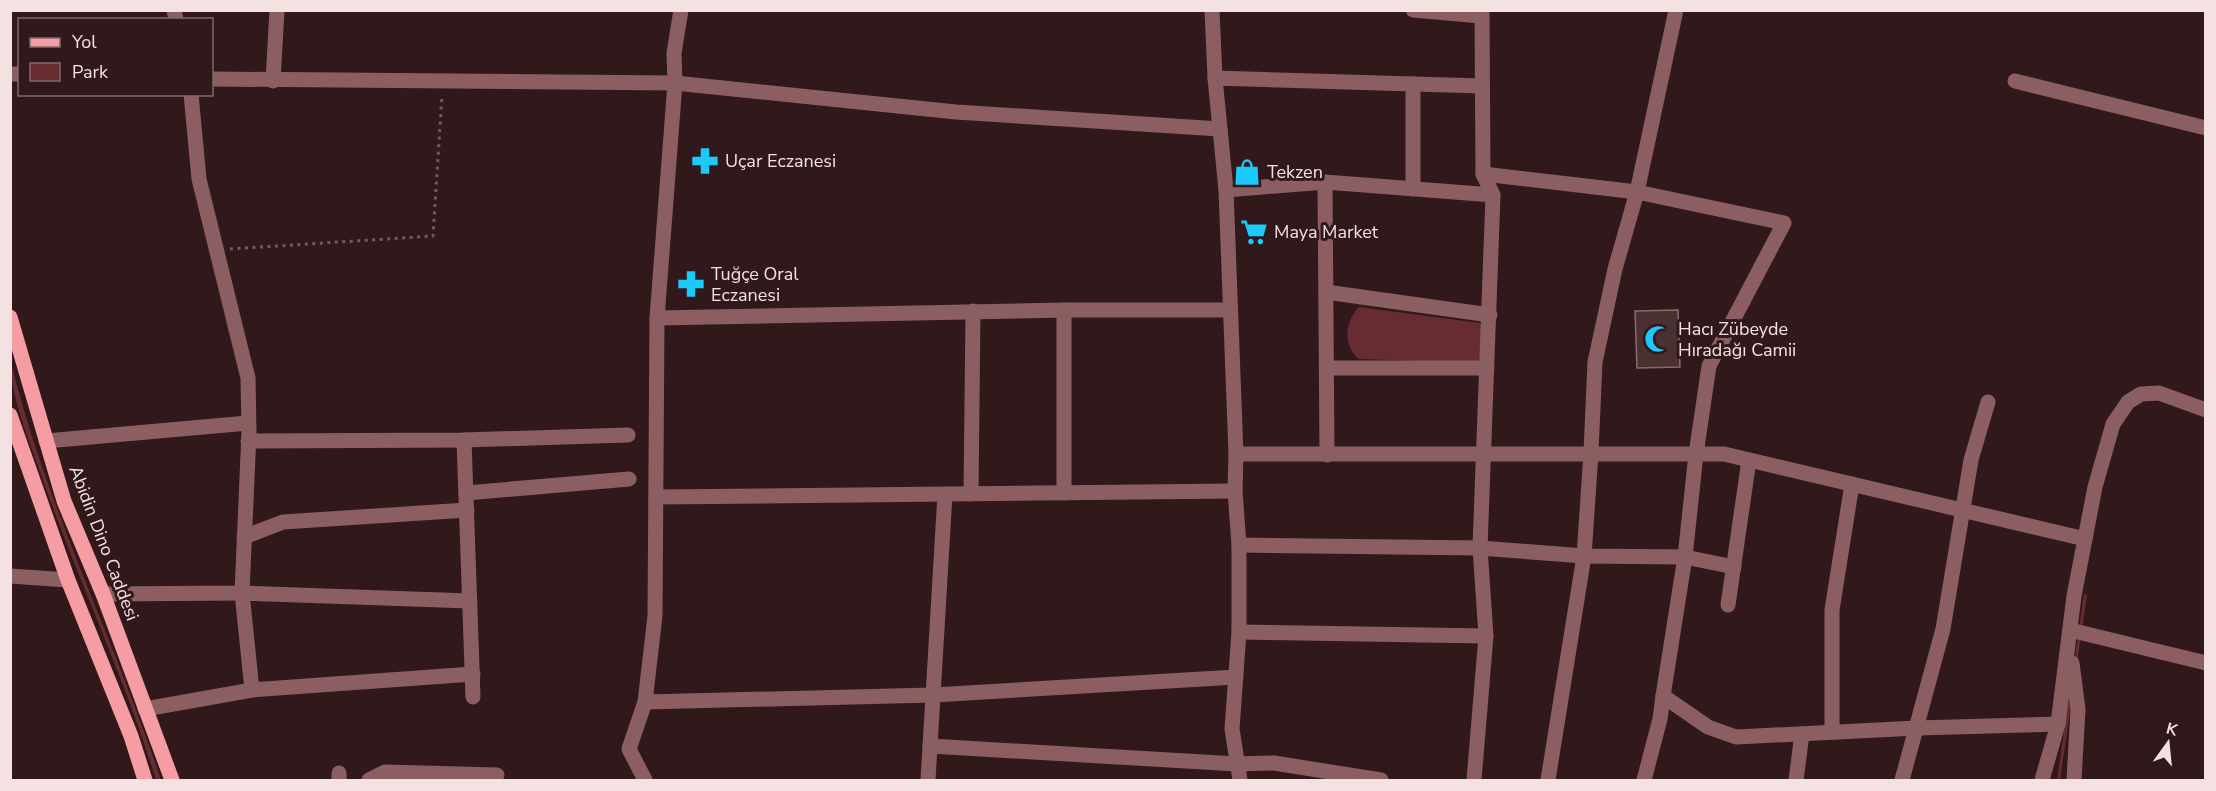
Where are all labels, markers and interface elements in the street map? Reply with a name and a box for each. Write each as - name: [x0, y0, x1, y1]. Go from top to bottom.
- legend: [18, 18, 213, 96]
- text: Yol: [71, 30, 97, 54]
- text: Park: [72, 60, 109, 84]
- pharmacy icon: Uçar Eczanesi: [690, 146, 720, 176]
- place label: Uçar Eczanesi: [725, 149, 836, 173]
- shop icon: Tekzen: [1232, 157, 1262, 187]
- place label: Tekzen: [1267, 160, 1323, 184]
- supermarket icon: Maya Market: [1239, 217, 1269, 247]
- place label: Maya Market: [1274, 220, 1379, 244]
- place label: Tuğçe Oral Eczanesi: [711, 262, 799, 307]
- pharmacy icon: Tuğçe Oral Eczanesi: [676, 269, 706, 299]
- place label: Hacı Zübeyde Hıradağı Camii: [1678, 317, 1796, 362]
- mosque icon: Hacı Zübeyde Hıradağı Camii: [1643, 324, 1673, 354]
- street label: Abidin Dino Caddesi: [63, 462, 145, 624]
- north arrow: [2138, 713, 2198, 773]
- text: K: [2164, 717, 2181, 742]

